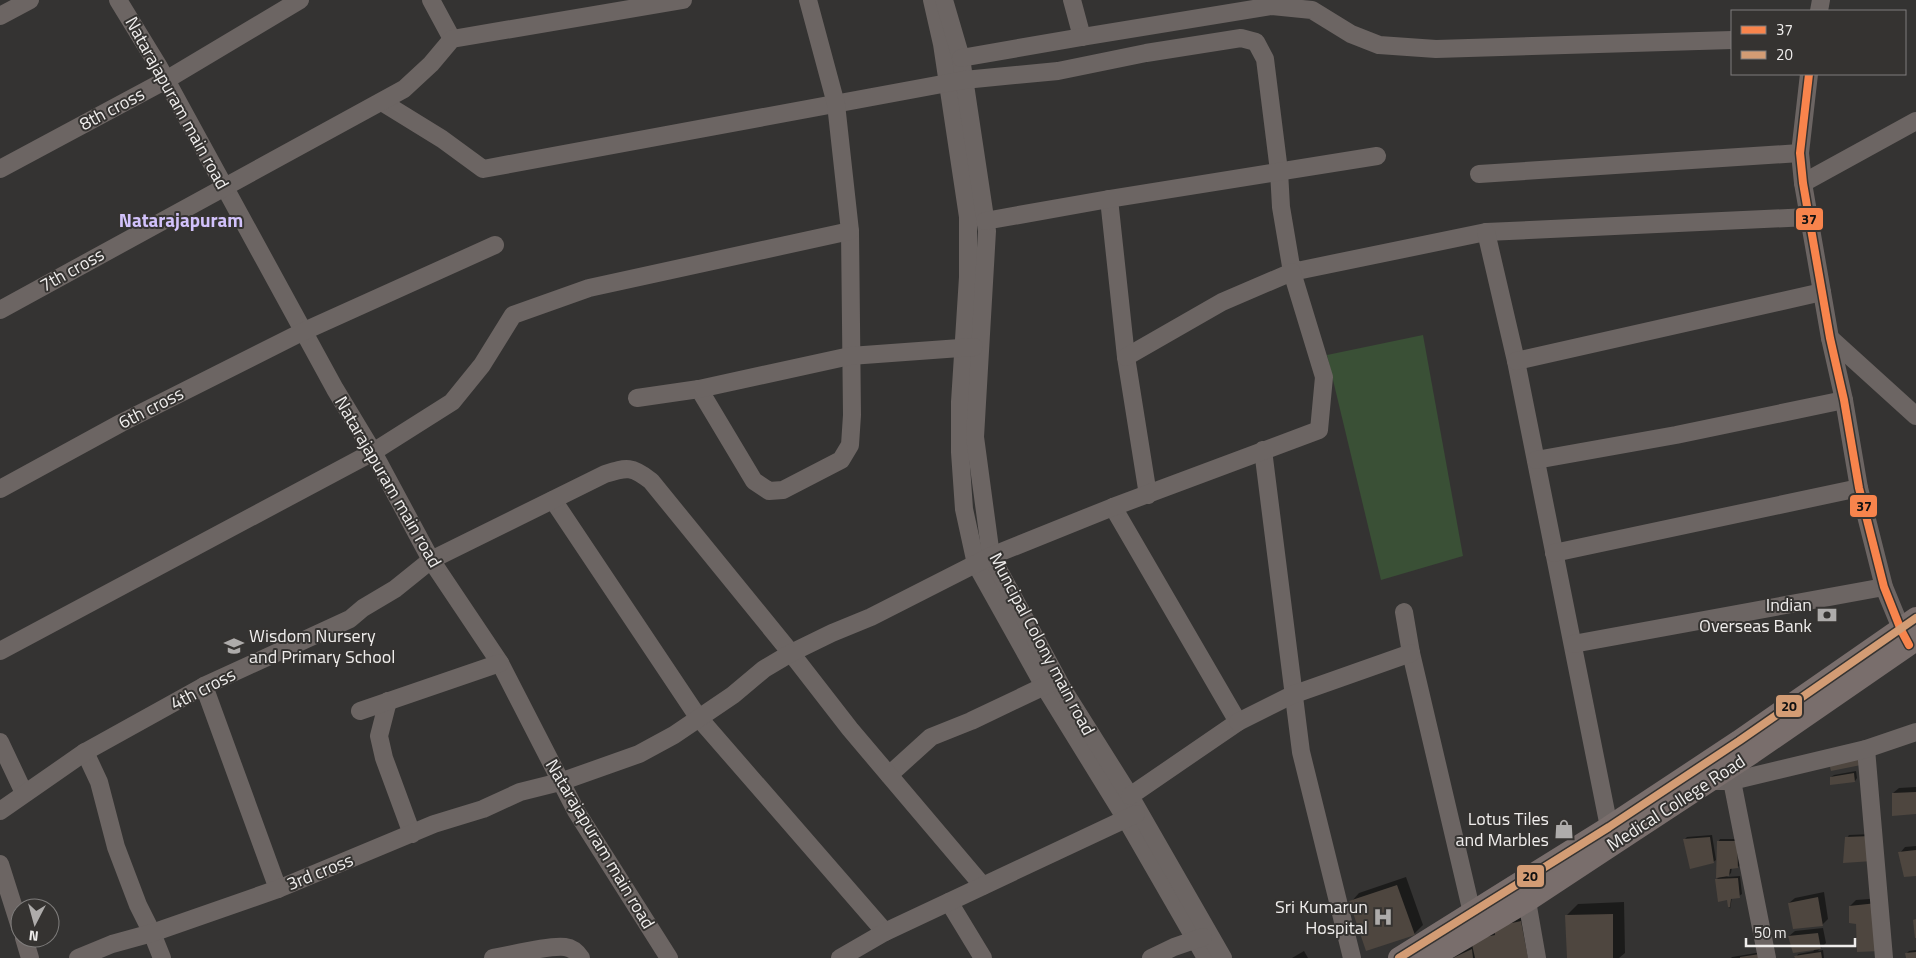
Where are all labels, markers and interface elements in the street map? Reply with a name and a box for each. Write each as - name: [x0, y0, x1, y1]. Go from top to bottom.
- legend: [1731, 10, 1906, 75]
- street label: Natarajapuram main road: [119, 11, 236, 194]
- text: 37: [1776, 18, 1793, 41]
- text: 20: [1776, 43, 1793, 66]
- street label: 8th cross: [74, 80, 149, 137]
- district label: Natarajapuram: [119, 205, 243, 234]
- line badge: 37: [1795, 207, 1824, 231]
- text: 37: [1801, 208, 1817, 229]
- street label: 7th cross: [35, 241, 109, 298]
- street label: 6th cross: [113, 380, 188, 436]
- street label: Natarajapuram main road: [328, 391, 449, 572]
- line badge: 37: [1849, 494, 1878, 518]
- text: 37: [1856, 495, 1872, 516]
- street label: Muncipal Colony main road: [983, 548, 1102, 740]
- place label: Indian Overseas Bank: [1699, 591, 1812, 639]
- bank icon: Indian Overseas Bank: [1816, 604, 1838, 626]
- place label: Wisdom Nursery and Primary School: [249, 622, 395, 670]
- school or university icon: Wisdom Nursery and Primary School: [223, 635, 245, 657]
- street label: 4th cross: [165, 661, 240, 717]
- line badge: 20: [1775, 694, 1803, 718]
- text: 20: [1781, 695, 1797, 716]
- street label: Medical College Road: [1601, 748, 1750, 858]
- street label: Natarajapuram main road: [539, 754, 662, 934]
- place label: Lotus Tiles and Marbles: [1455, 805, 1549, 853]
- shop icon: Lotus Tiles and Marbles: [1553, 818, 1575, 840]
- street label: 3rd cross: [282, 846, 357, 897]
- line badge: 20: [1516, 864, 1545, 888]
- text: 20: [1522, 865, 1538, 886]
- place label: Sri Kumarun Hospital: [1275, 893, 1368, 941]
- north arrow: [10, 898, 60, 948]
- hospital icon: Sri Kumarun Hospital: [1372, 906, 1394, 928]
- scale bar: [1746, 916, 1855, 948]
- text: 50 m: [1754, 921, 1787, 944]
- text: N: [28, 925, 40, 947]

